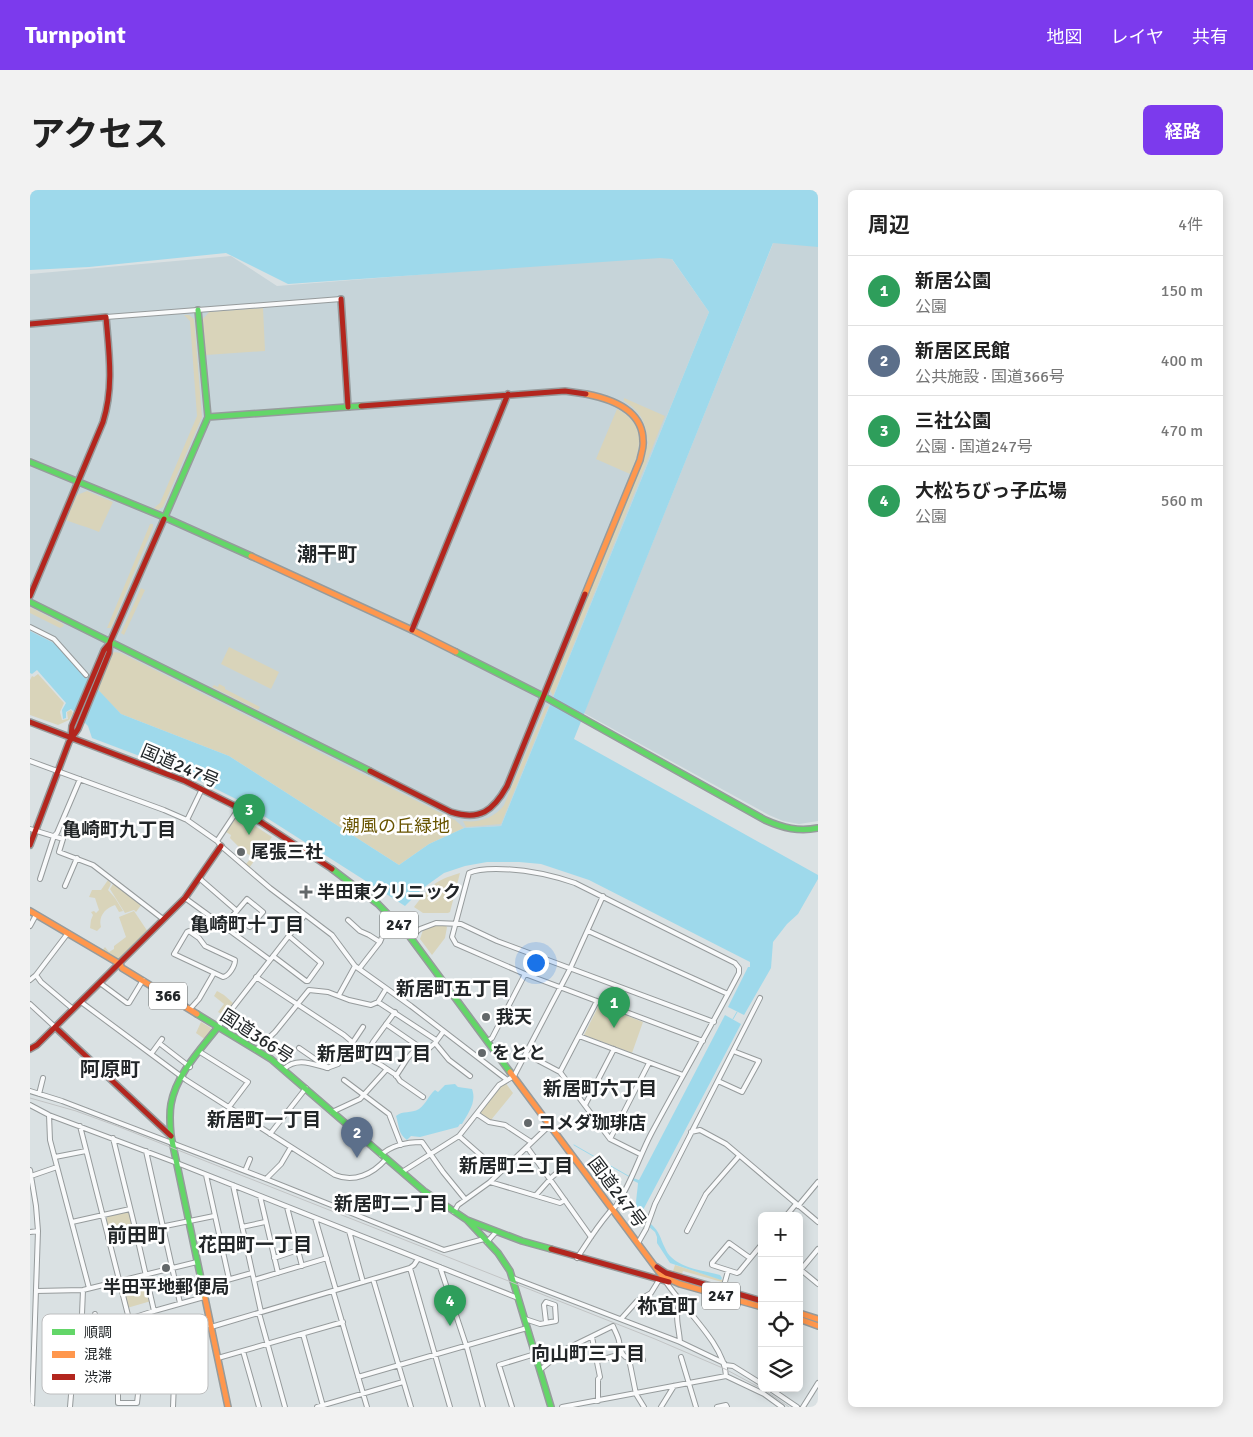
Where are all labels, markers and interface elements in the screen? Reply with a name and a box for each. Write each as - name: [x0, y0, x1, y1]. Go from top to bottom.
- text: Turnpoint: [25, 20, 126, 50]
- text: 地図: [1047, 26, 1083, 48]
- text: レイヤ: [1111, 26, 1164, 48]
- text: 共有: [1192, 26, 1228, 48]
- button: 経路: [1143, 105, 1223, 155]
- text: アクセス: [30, 113, 168, 156]
- text: 周辺: [868, 212, 910, 238]
- text: 4件: [1178, 215, 1203, 235]
- text: 新居公園: [915, 269, 991, 293]
- text: 1: [880, 281, 888, 301]
- text: 150 m: [1161, 281, 1203, 301]
- text: 公園: [915, 297, 947, 317]
- text: 新居区民館: [915, 339, 1010, 363]
- text: 2: [880, 351, 888, 371]
- text: 400 m: [1161, 351, 1203, 371]
- text: 公共施設 · 国道366号: [915, 367, 1065, 387]
- text: 三社公園: [915, 409, 991, 433]
- text: 3: [880, 421, 888, 441]
- text: 470 m: [1161, 421, 1203, 441]
- text: 公園 · 国道247号: [915, 437, 1033, 457]
- text: 大松ちびっ子広場: [915, 479, 1067, 503]
- text: 4: [880, 491, 888, 511]
- text: 560 m: [1161, 491, 1203, 511]
- text: 公園: [915, 507, 947, 527]
- district label: 潮干町: [297, 542, 357, 567]
- street label: 国道247号: [137, 740, 223, 792]
- pin: 3: [233, 794, 265, 835]
- park label: 潮風の丘緑地: [342, 815, 450, 837]
- district label: 亀崎町九丁目: [62, 818, 176, 842]
- place label: 尾張三社: [251, 841, 323, 863]
- marker: 尾張三社: [235, 846, 247, 858]
- place label: 半田東クリニック: [317, 881, 461, 903]
- marker: 半田東クリニック: [299, 885, 313, 899]
- road number: 247: [380, 912, 418, 938]
- district label: 亀崎町十丁目: [190, 913, 304, 937]
- your location: [523, 950, 549, 976]
- district label: 新居町五丁目: [396, 977, 510, 1001]
- road number: 366: [149, 982, 187, 1009]
- pin: 1: [598, 987, 630, 1028]
- street label: 国道366号: [216, 1004, 298, 1068]
- place label: 我天: [496, 1006, 532, 1028]
- marker: 我天: [480, 1011, 492, 1023]
- district label: 新居町四丁目: [317, 1042, 431, 1066]
- place label: をとと: [492, 1042, 546, 1064]
- marker: をとと: [476, 1047, 488, 1059]
- district label: 阿原町: [80, 1057, 140, 1082]
- district label: 新居町六丁目: [543, 1077, 657, 1101]
- district label: 新居町一丁目: [207, 1108, 321, 1132]
- place label: コメダ珈琲店: [538, 1112, 646, 1134]
- pin: 2: [341, 1117, 373, 1158]
- marker: コメダ珈琲店: [522, 1117, 534, 1129]
- street label: 国道247号: [583, 1152, 651, 1232]
- district label: 新居町三丁目: [459, 1154, 573, 1178]
- district label: 新居町二丁目: [334, 1192, 448, 1216]
- map controls: [758, 1212, 803, 1392]
- button: +: [758, 1212, 803, 1257]
- district label: 前田町: [107, 1223, 167, 1248]
- district label: 花田町一丁目: [198, 1233, 312, 1257]
- button: −: [758, 1257, 803, 1302]
- marker: 半田平地郵便局: [160, 1262, 172, 1274]
- place label: 半田平地郵便局: [103, 1276, 229, 1298]
- road number: 247: [702, 1282, 740, 1310]
- pin: 4: [434, 1285, 466, 1326]
- district label: 祢宜町: [637, 1294, 697, 1319]
- button: locate: [758, 1302, 803, 1347]
- legend: [42, 1314, 208, 1394]
- text: 順調: [84, 1324, 112, 1341]
- district label: 向山町三丁目: [531, 1342, 645, 1366]
- text: 混雑: [84, 1346, 112, 1363]
- button: layers: [758, 1347, 803, 1392]
- text: 渋滞: [84, 1369, 112, 1386]

